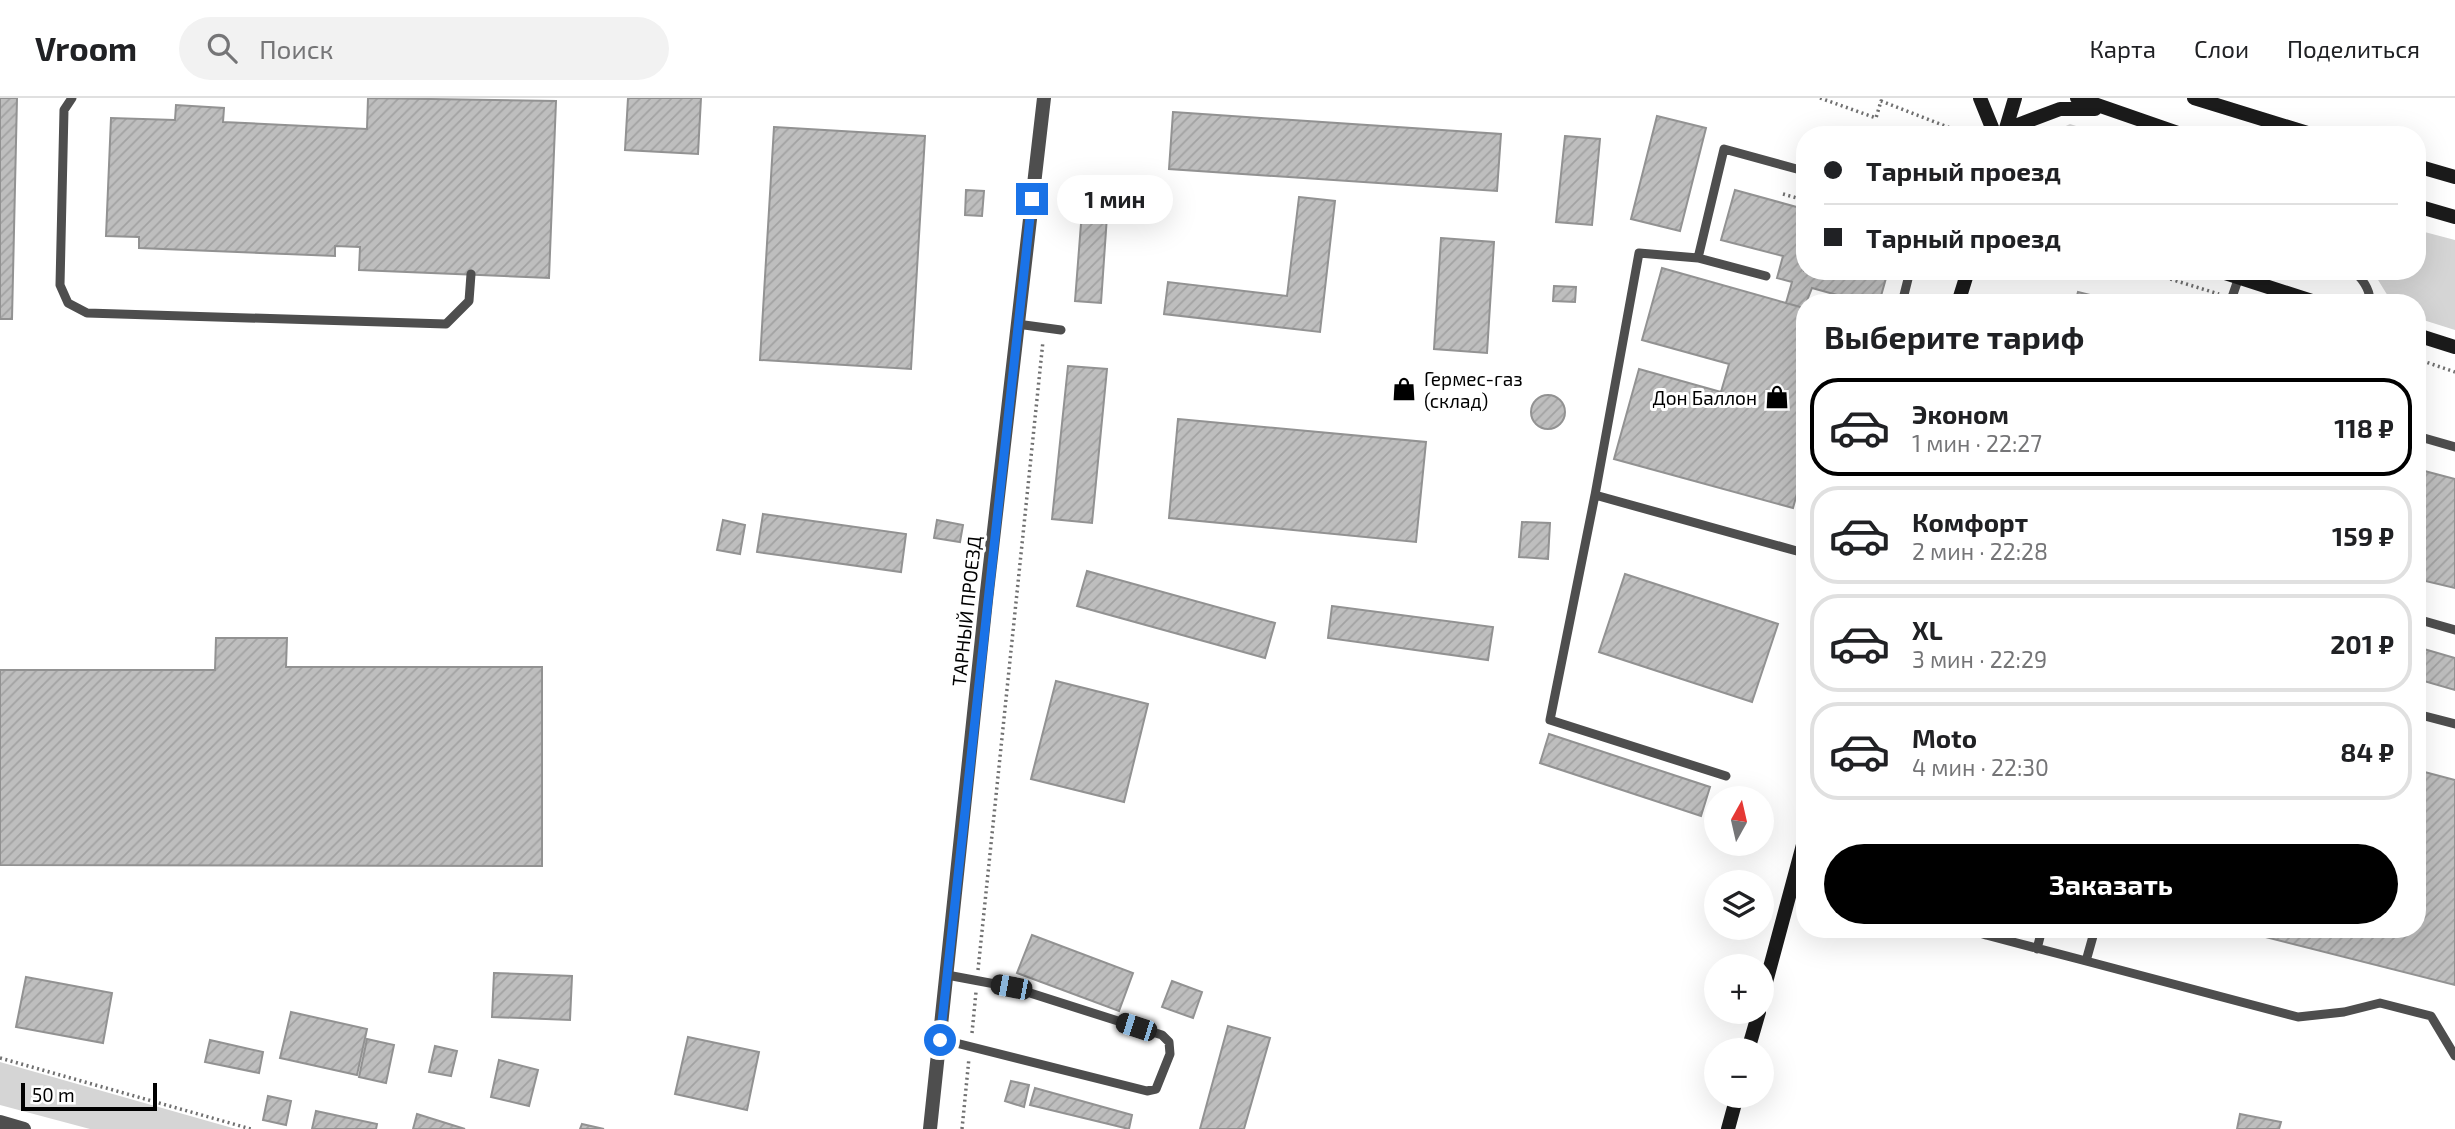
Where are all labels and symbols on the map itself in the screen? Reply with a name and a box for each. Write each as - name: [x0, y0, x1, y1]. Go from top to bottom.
- callout: 1 мин: [1056, 174, 1172, 224]
- route end: [1016, 183, 1048, 215]
- place label: Гермес-газ (склад): [1424, 367, 1523, 412]
- shop icon: Гермес-газ (склад): [1390, 375, 1418, 403]
- shop icon: Дон Баллон: [1763, 383, 1791, 411]
- place label: Дон Баллон: [1653, 386, 1757, 409]
- street label: ТАРНЫЙ ПРОЕЗД: [947, 535, 985, 687]
- north arrow: [1704, 786, 1774, 856]
- car: [989, 973, 1034, 1001]
- car: [1113, 1011, 1160, 1043]
- route start: [924, 1024, 956, 1056]
- scale bar: [21, 1080, 158, 1112]

